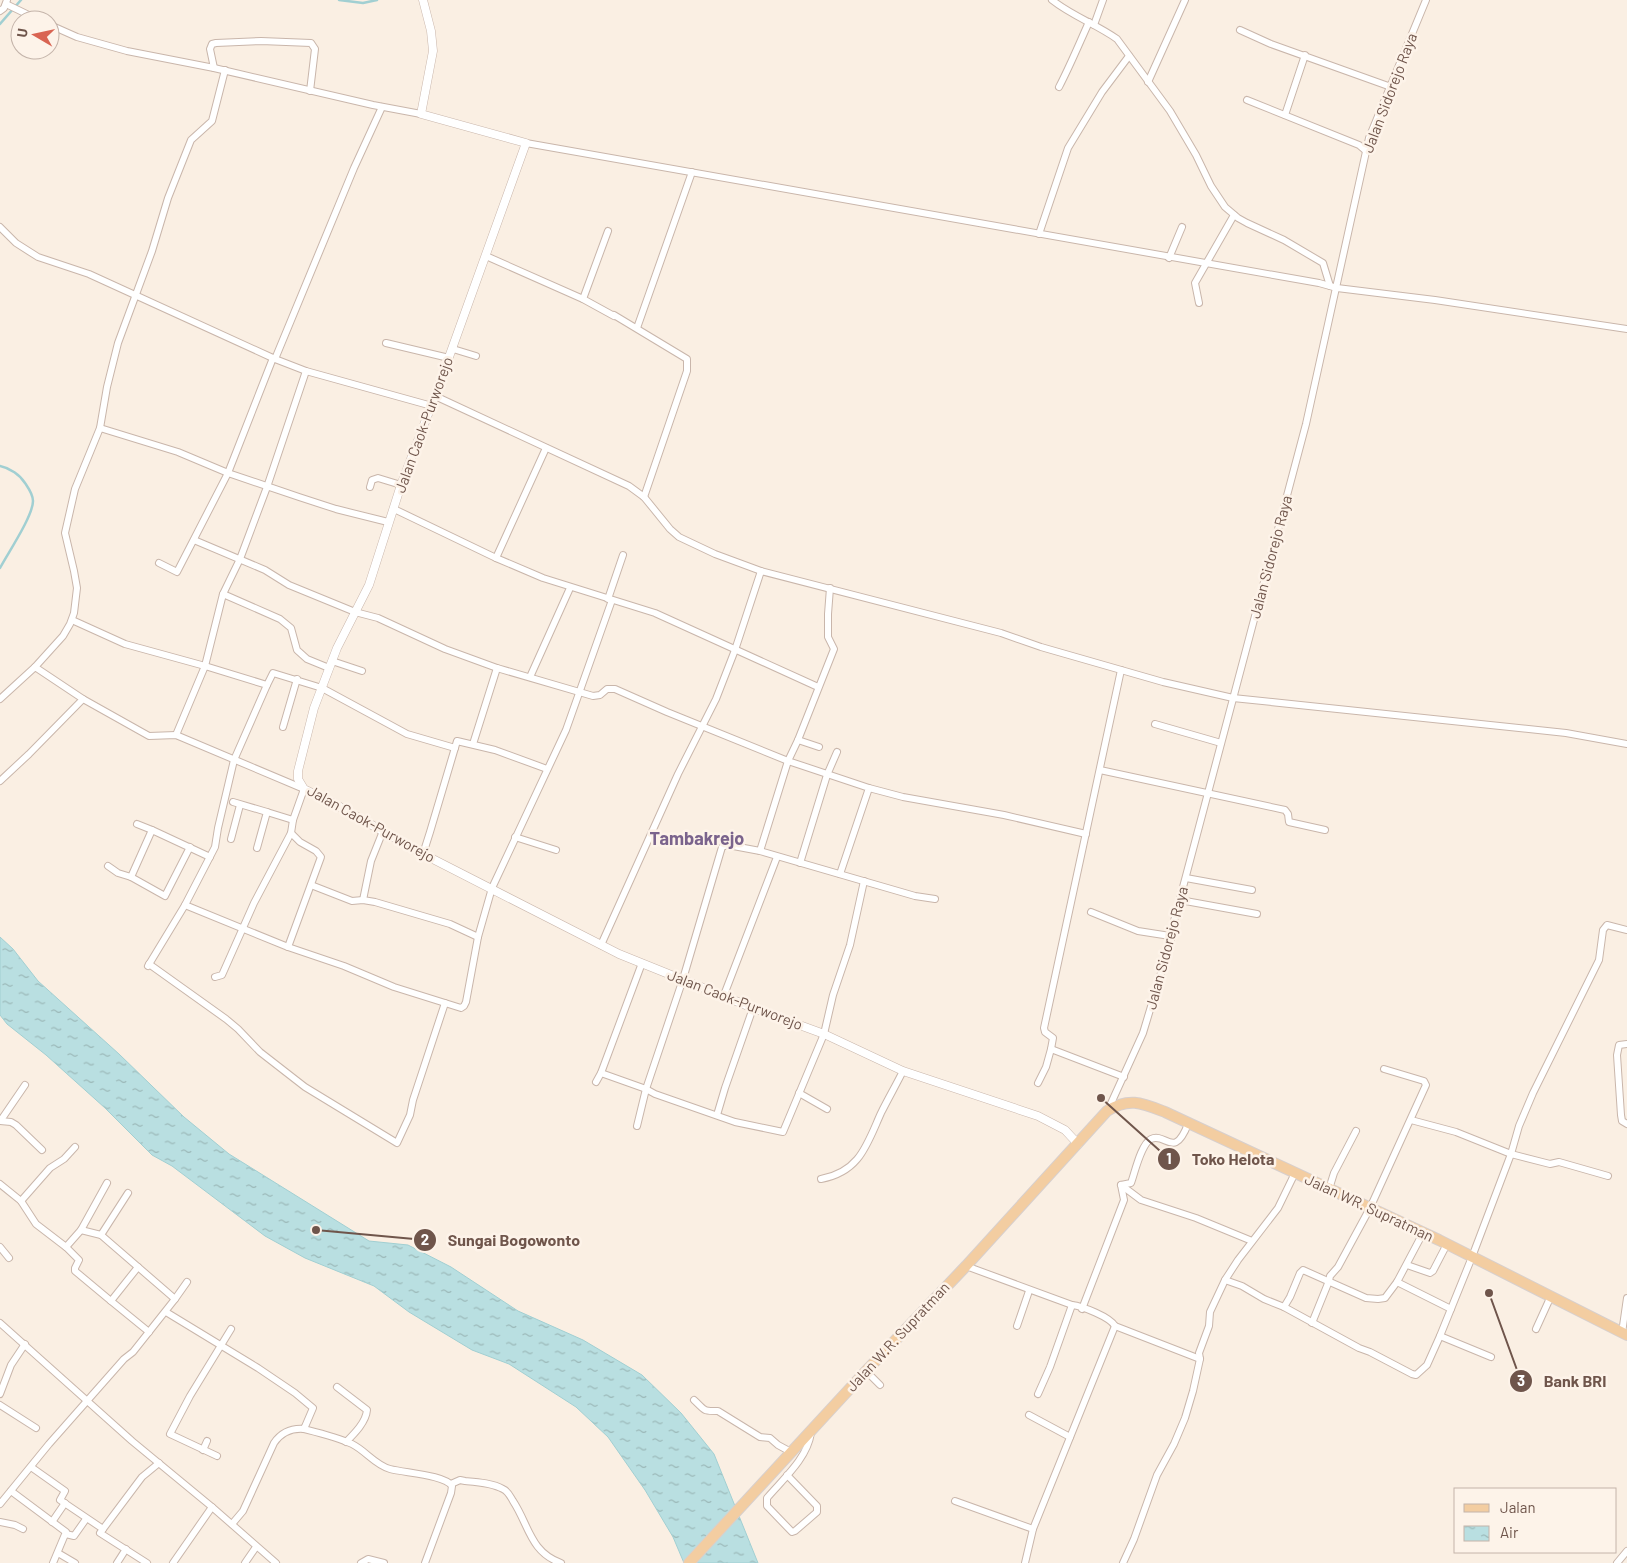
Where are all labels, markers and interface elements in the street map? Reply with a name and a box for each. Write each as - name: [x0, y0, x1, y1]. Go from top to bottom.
- north arrow: [10, 10, 60, 60]
- text: U: [13, 27, 31, 39]
- street label: Jalan Sidorejo Raya: [1358, 30, 1420, 155]
- street label: Jalan Caok-Purworejo: [390, 354, 456, 495]
- street label: Jalan Sidorejo Raya: [1245, 493, 1295, 620]
- street label: Jalan Caok-Purworejo: [304, 781, 439, 866]
- district label: Tambakrejo: [650, 827, 744, 849]
- street label: Jalan Sidorejo Raya: [1141, 884, 1191, 1011]
- street label: Jalan Caok-Purworejo: [665, 965, 805, 1033]
- callout: Toko Helota: [1157, 1144, 1284, 1175]
- text: 1: [1166, 1149, 1172, 1167]
- text: Toko Helota: [1192, 1149, 1274, 1168]
- street label: Jalan WR. Supratman: [1302, 1169, 1437, 1245]
- callout: Sungai Bogowonto: [413, 1224, 590, 1255]
- text: 2: [421, 1230, 429, 1248]
- text: Sungai Bogowonto: [448, 1230, 580, 1249]
- street label: Jalan W.R. Supratman: [842, 1278, 953, 1395]
- callout: Bank BRI: [1509, 1365, 1617, 1396]
- text: 3: [1517, 1371, 1525, 1389]
- text: Bank BRI: [1544, 1371, 1606, 1390]
- legend: [1454, 1488, 1617, 1553]
- text: Jalan: [1500, 1498, 1536, 1516]
- text: Air: [1500, 1523, 1519, 1541]

